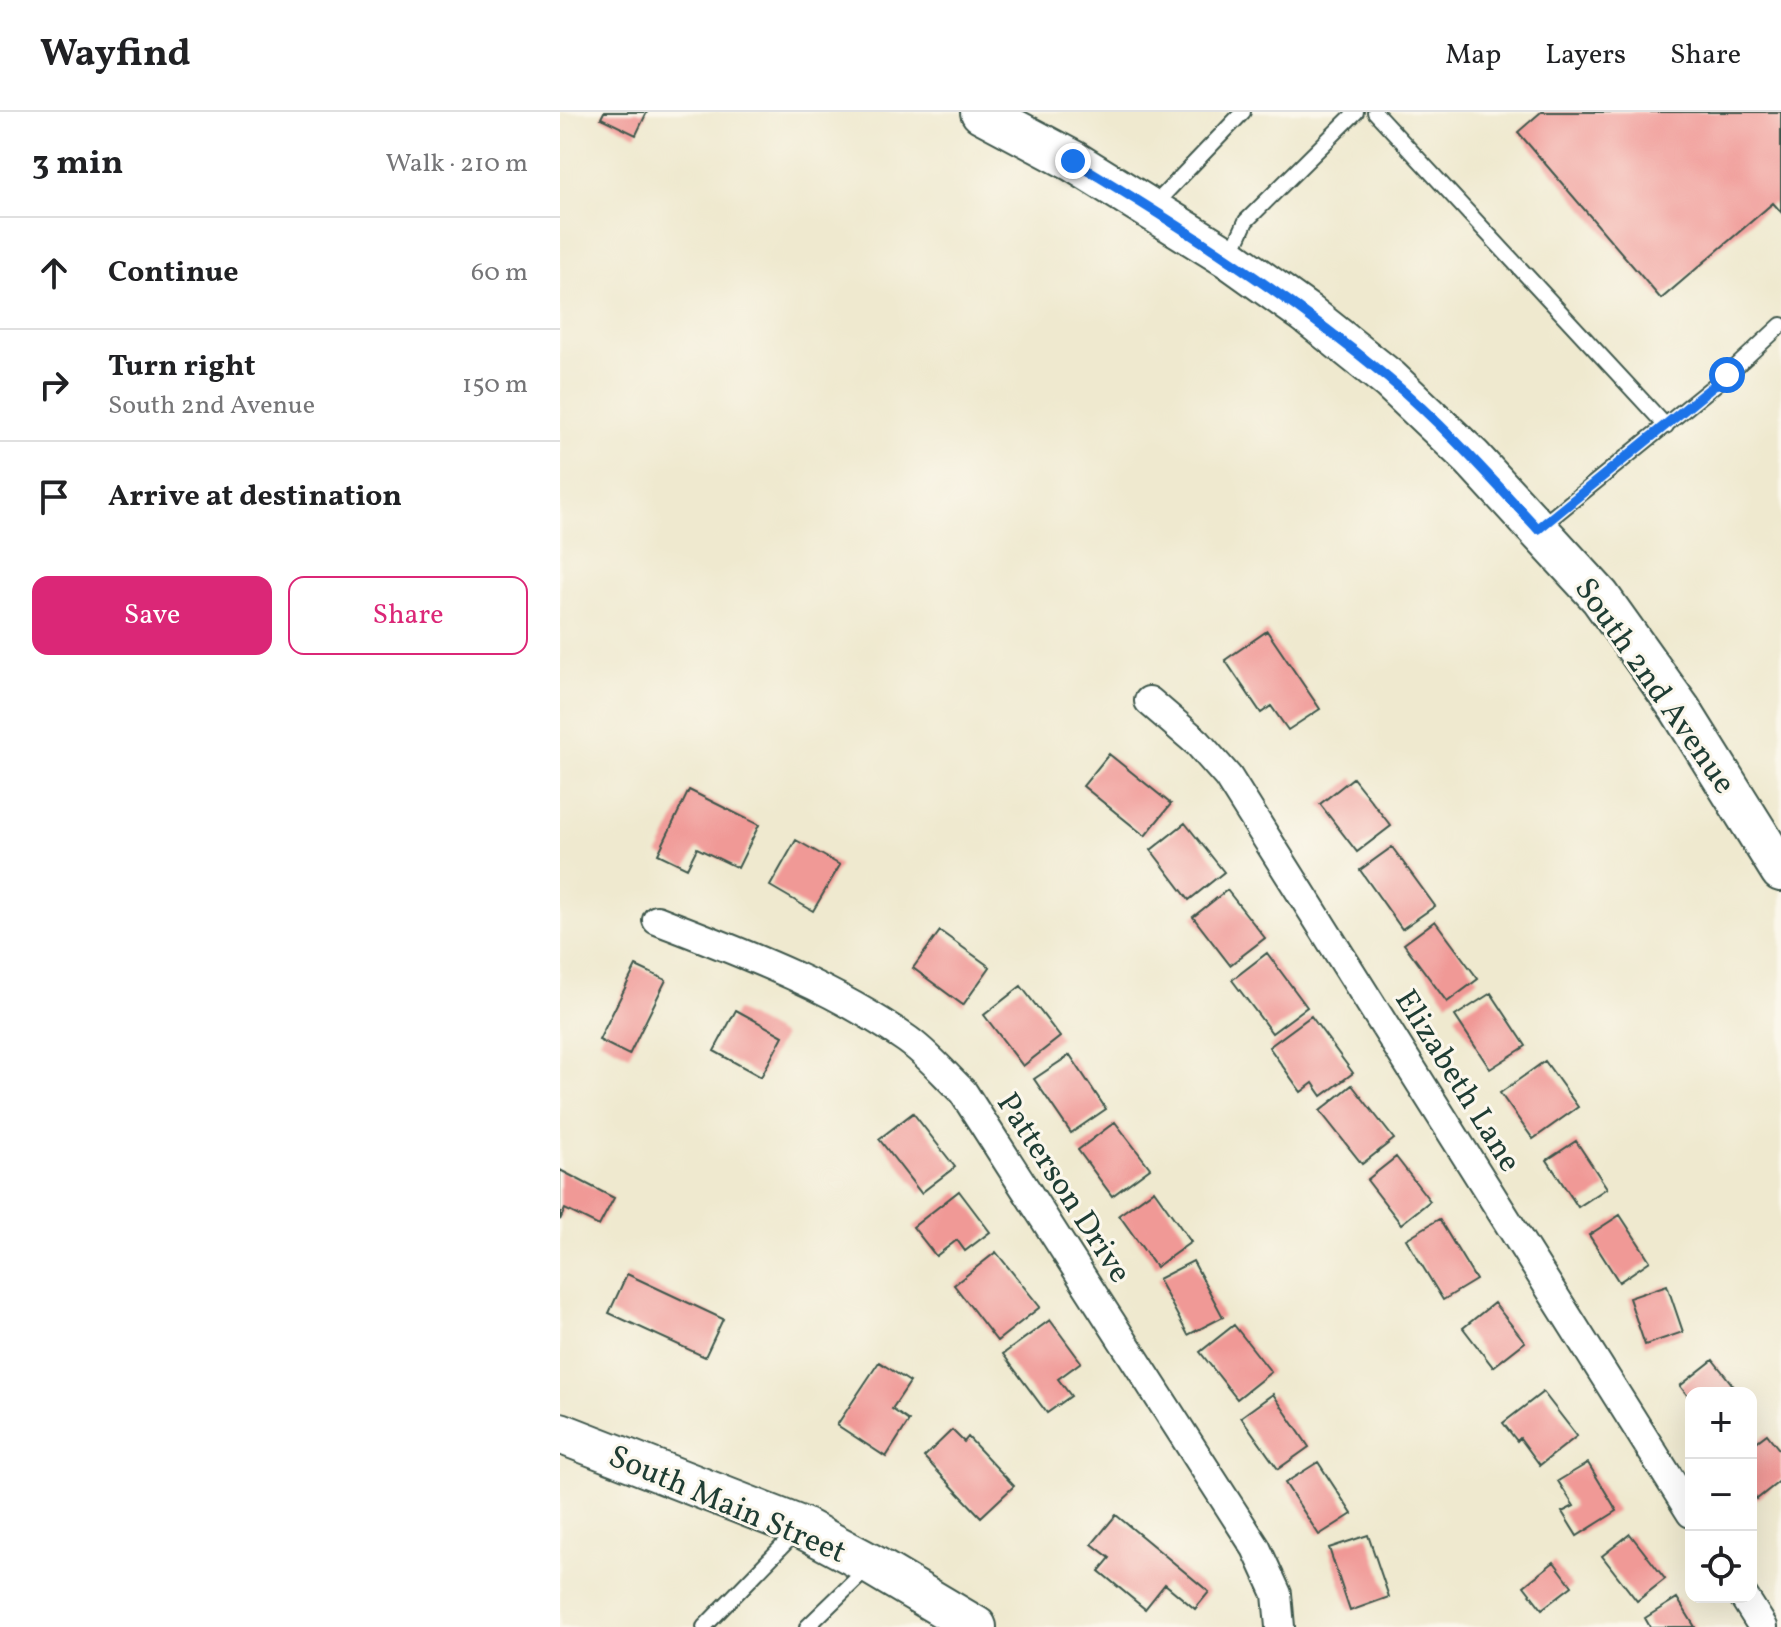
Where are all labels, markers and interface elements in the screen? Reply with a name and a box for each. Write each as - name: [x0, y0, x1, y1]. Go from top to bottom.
- text: Wayfind: [40, 29, 191, 82]
- text: Map: [1445, 36, 1501, 75]
- text: Layers: [1545, 36, 1626, 75]
- text: Share: [1670, 36, 1741, 75]
- text: 3 min: [32, 141, 123, 188]
- route end: [1055, 143, 1091, 179]
- text: Walk · 210 m: [385, 146, 528, 182]
- icon: ahead: [32, 251, 76, 295]
- text: Continue: [108, 252, 239, 294]
- text: 60 m: [471, 255, 528, 291]
- text: Turn right: [108, 346, 256, 388]
- route start: [1709, 357, 1745, 393]
- icon: right: [32, 363, 76, 407]
- text: 150 m: [462, 367, 528, 403]
- text: South 2nd Avenue: [108, 388, 315, 424]
- icon: arrive: [32, 475, 76, 519]
- text: Arrive at destination: [108, 476, 402, 518]
- street label: South 2nd Avenue: [1562, 570, 1745, 804]
- button: Save: [32, 576, 272, 655]
- button: Share: [288, 576, 528, 655]
- street label: Elizabeth Lane: [1383, 982, 1530, 1181]
- street label: Patterson Drive: [984, 1085, 1141, 1292]
- map controls: [1685, 1387, 1757, 1603]
- button: +: [1685, 1387, 1757, 1459]
- street label: South Main Street: [601, 1436, 852, 1576]
- button: −: [1685, 1459, 1757, 1531]
- button: locate: [1685, 1531, 1757, 1603]

